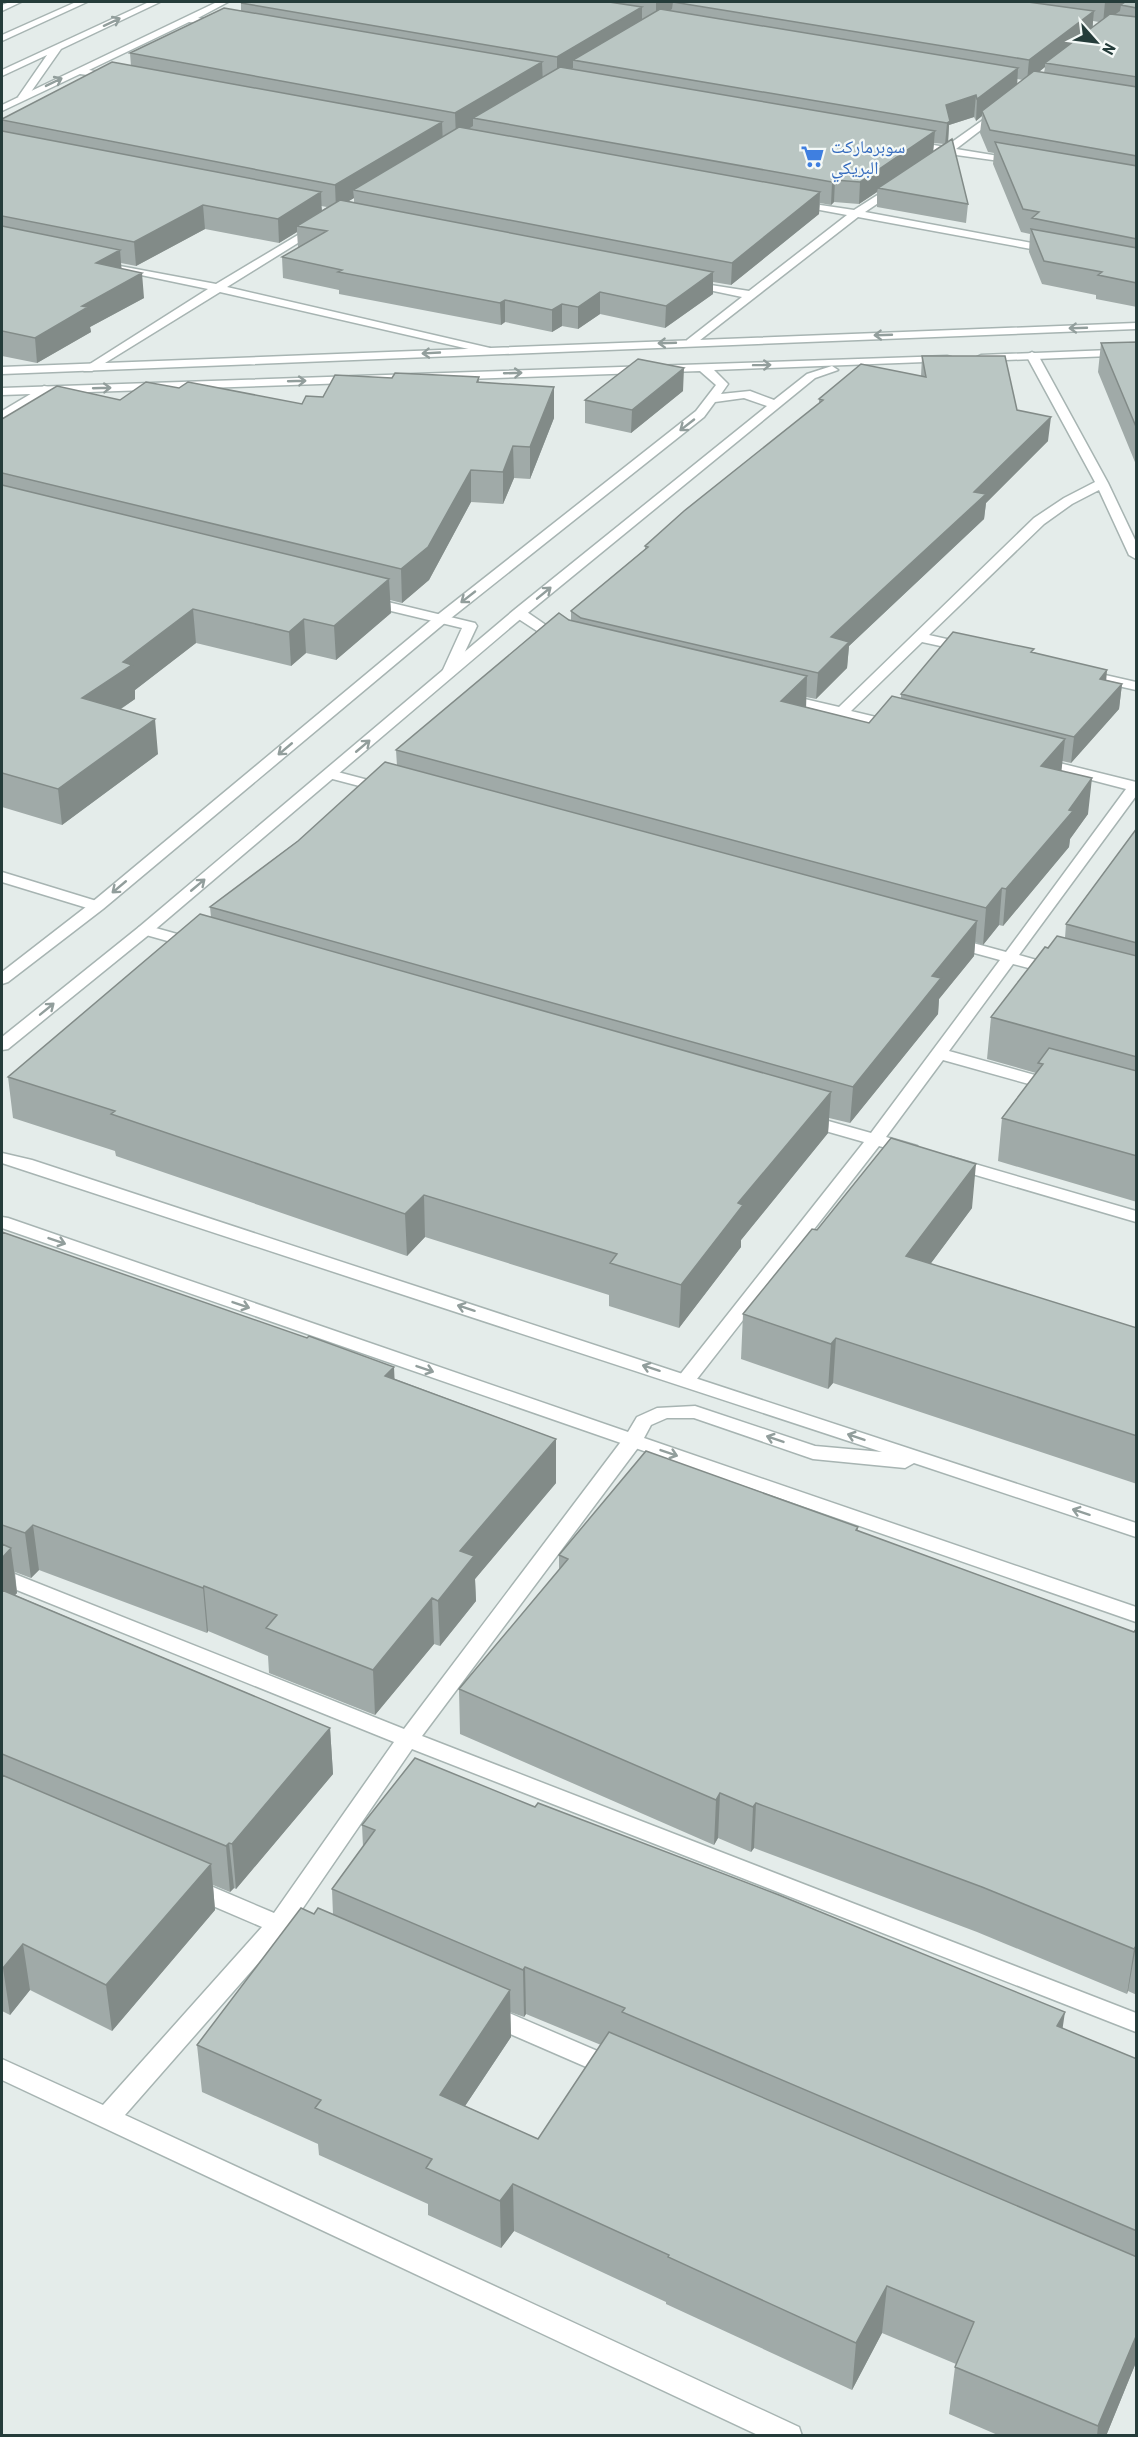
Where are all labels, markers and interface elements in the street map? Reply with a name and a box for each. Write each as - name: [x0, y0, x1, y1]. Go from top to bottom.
- north arrow: [1066, 12, 1126, 72]
- one-way arrow: [102, 15, 120, 27]
- text: N: [1098, 40, 1119, 58]
- one-way arrow: [45, 76, 63, 88]
- place label: سوبرماركت البريكي: [831, 136, 905, 182]
- supermarket icon: سوبرماركت البريكي: [800, 143, 826, 169]
- one-way arrow: [1069, 322, 1089, 334]
- one-way arrow: [874, 329, 894, 341]
- one-way arrow: [658, 337, 678, 349]
- one-way arrow: [421, 347, 441, 358]
- one-way arrow: [751, 360, 771, 371]
- one-way arrow: [502, 368, 522, 379]
- one-way arrow: [286, 375, 306, 387]
- one-way arrow: [91, 382, 111, 393]
- one-way arrow: [679, 418, 695, 431]
- one-way arrow: [535, 586, 551, 599]
- one-way arrow: [460, 591, 476, 604]
- one-way arrow: [355, 739, 371, 752]
- one-way arrow: [277, 742, 293, 755]
- one-way arrow: [190, 878, 205, 892]
- one-way arrow: [112, 880, 127, 894]
- one-way arrow: [39, 1002, 55, 1015]
- one-way arrow: [47, 1237, 66, 1248]
- one-way arrow: [231, 1300, 250, 1311]
- one-way arrow: [457, 1301, 476, 1312]
- one-way arrow: [642, 1362, 661, 1373]
- one-way arrow: [415, 1364, 434, 1375]
- one-way arrow: [847, 1431, 866, 1442]
- one-way arrow: [766, 1433, 785, 1444]
- one-way arrow: [659, 1448, 678, 1459]
- one-way arrow: [1072, 1506, 1091, 1517]

